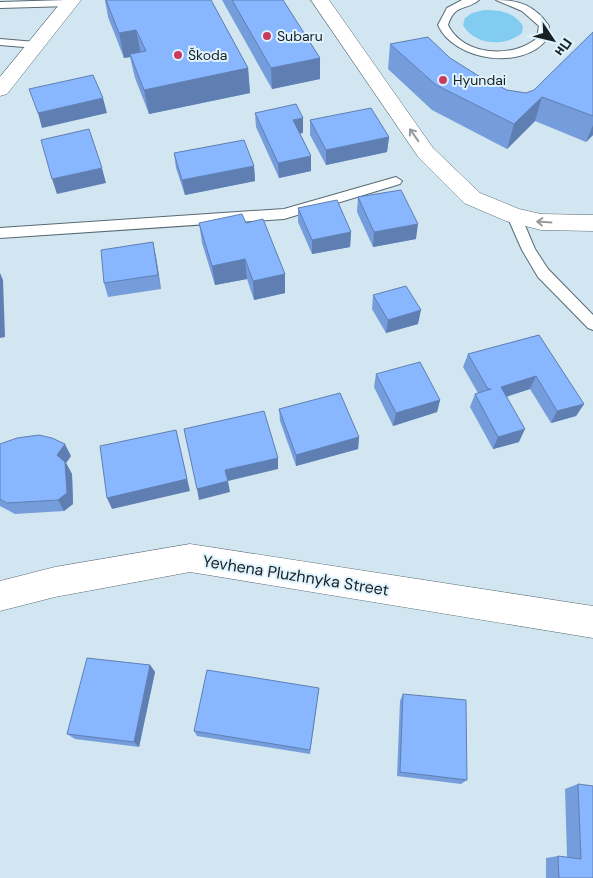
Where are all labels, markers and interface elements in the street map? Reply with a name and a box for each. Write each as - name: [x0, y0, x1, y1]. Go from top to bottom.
- north arrow: [528, 15, 578, 65]
- place label: Subaru: [277, 27, 323, 45]
- marker: Subaru: [261, 30, 273, 42]
- text: Пн: [551, 35, 576, 60]
- place label: Škoda: [188, 46, 227, 64]
- marker: Škoda: [172, 49, 184, 61]
- place label: Hyundai: [453, 71, 506, 89]
- marker: Hyundai: [437, 74, 449, 86]
- one-way arrow: [409, 129, 419, 143]
- one-way arrow: [537, 217, 553, 226]
- street label: Yevhena Pluzhnyka Street: [201, 550, 391, 601]

